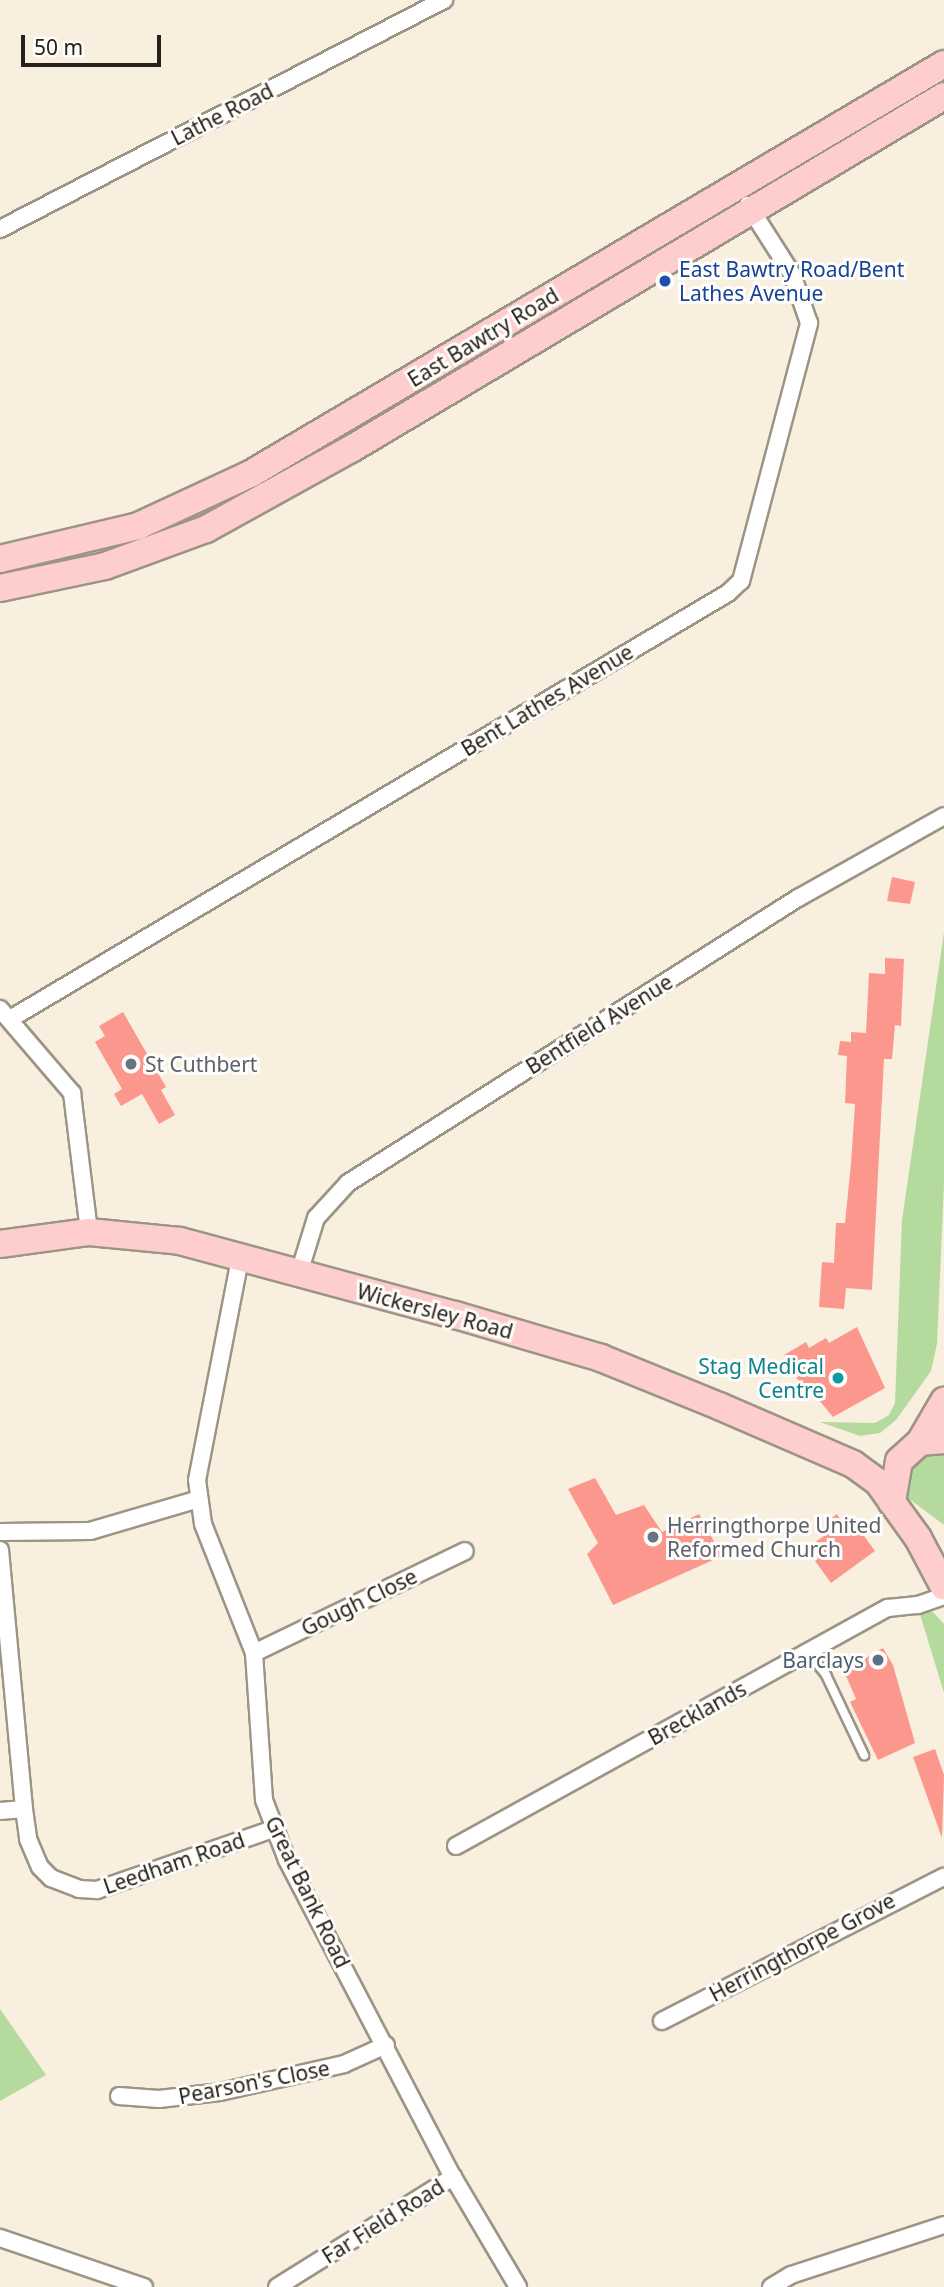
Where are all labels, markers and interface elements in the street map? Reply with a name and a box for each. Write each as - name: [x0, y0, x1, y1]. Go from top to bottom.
- scale bar: [24, 21, 164, 65]
- text: 50 m: [34, 33, 83, 61]
- street label: Lathe Road: [167, 78, 277, 150]
- place label: East Bawtry Road/Bent Lathes Avenue: [679, 256, 904, 306]
- marker: East Bawtry Road/Bent Lathes Avenue: [657, 273, 673, 289]
- street label: East Bawtry Road: [403, 282, 563, 392]
- street label: Bent Lathes Avenue: [457, 639, 637, 761]
- street label: Bentfield Avenue: [521, 969, 677, 1079]
- place label: St Cuthbert: [145, 1051, 257, 1077]
- marker: St Cuthbert: [123, 1056, 139, 1072]
- street label: Wickersley Road: [354, 1278, 516, 1344]
- place label: Stag Medical Centre: [698, 1353, 824, 1403]
- marker: Stag Medical Centre: [830, 1370, 846, 1386]
- place label: Herringthorpe United Reformed Church: [667, 1512, 881, 1562]
- marker: Herringthorpe United Reformed Church: [645, 1529, 661, 1545]
- street label: Gough Close: [297, 1563, 421, 1641]
- place label: Barclays: [782, 1647, 864, 1673]
- marker: Barclays: [870, 1652, 886, 1668]
- street label: Brecklands: [644, 1676, 750, 1750]
- street label: Great Bank Road: [260, 1812, 356, 1972]
- street label: Leedham Road: [100, 1827, 248, 1899]
- street label: Herringthorpe Grove: [705, 1887, 899, 2007]
- street label: Pearson's Close: [176, 2055, 332, 2109]
- street label: Far Field Road: [317, 2173, 449, 2269]

